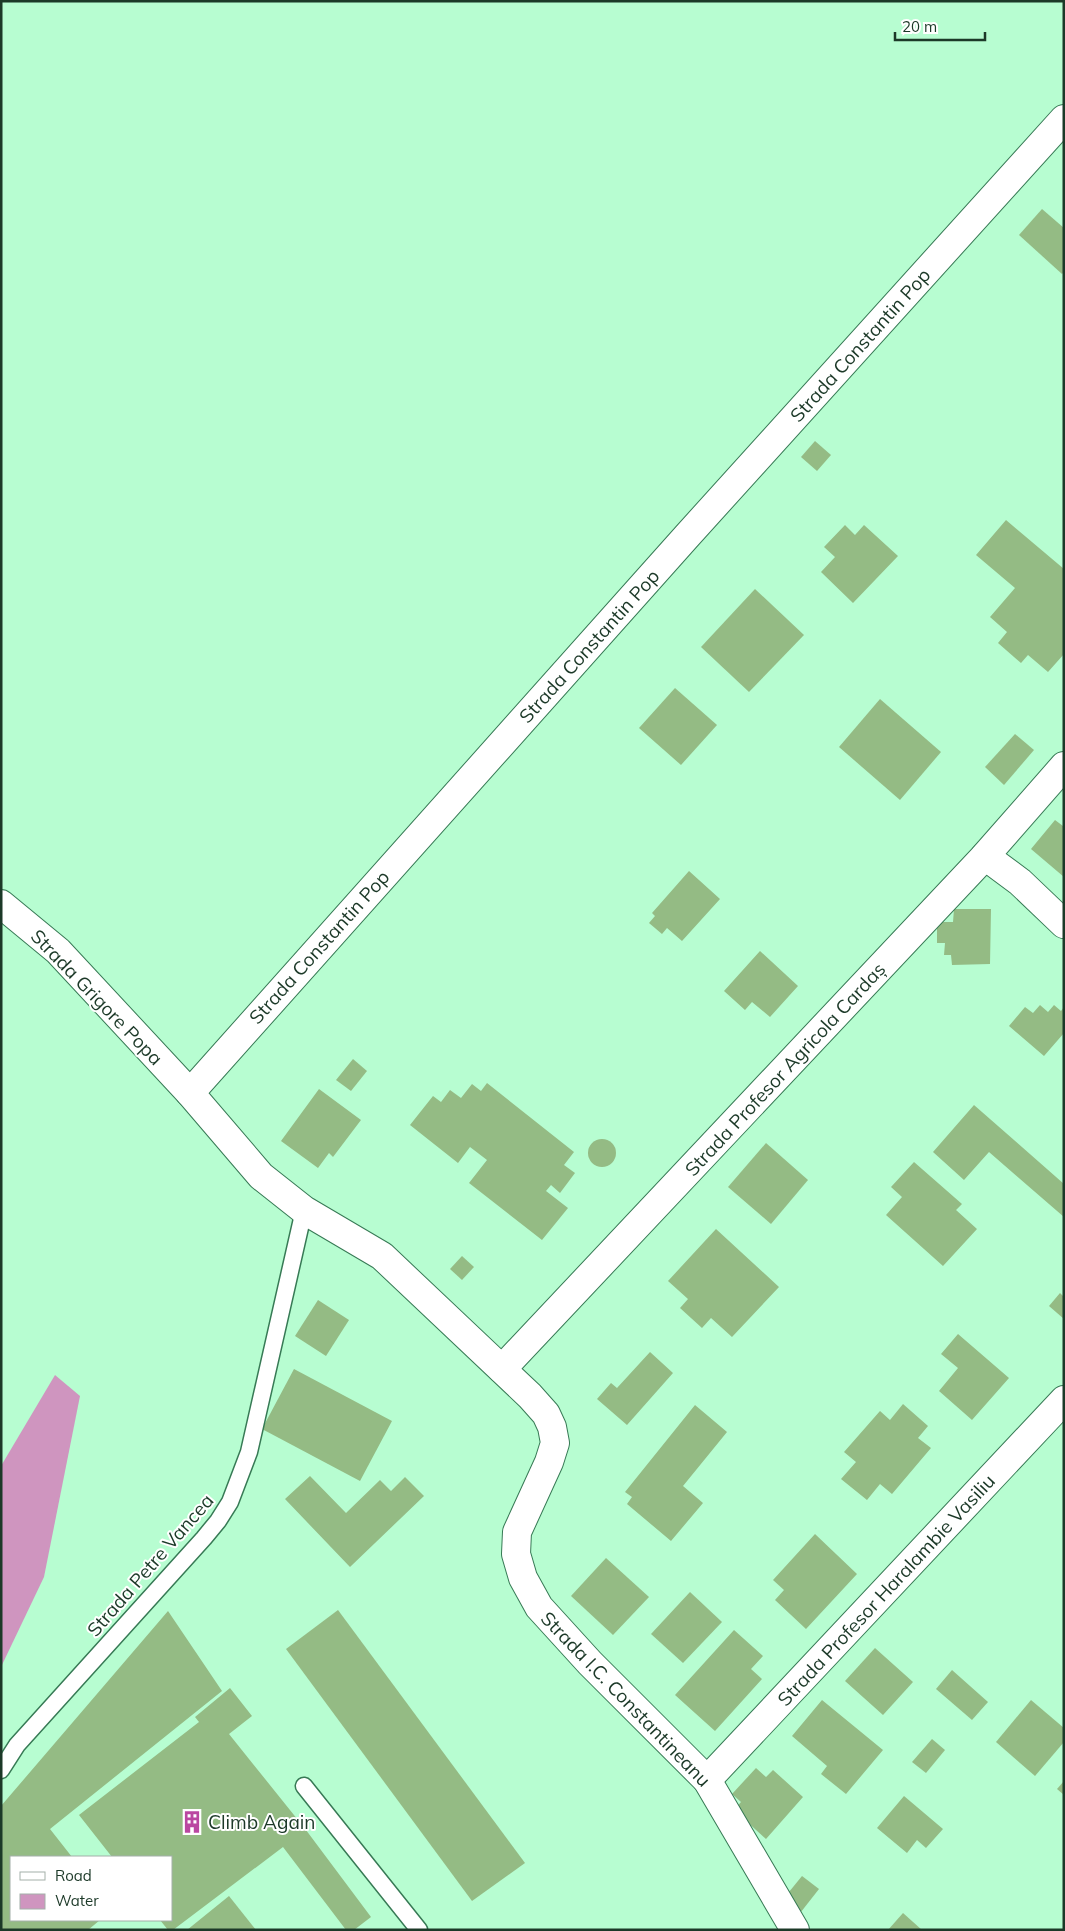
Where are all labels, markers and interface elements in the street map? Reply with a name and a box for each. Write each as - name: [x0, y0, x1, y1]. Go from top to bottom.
- scale bar: [895, 10, 985, 42]
- text: 20 m: [902, 17, 937, 36]
- street label: Strada Constantin Pop: [785, 263, 935, 427]
- street label: Strada Constantin Pop: [514, 564, 664, 728]
- street label: Strada Constantin Pop: [244, 865, 394, 1029]
- street label: Strada Grigore Popa: [26, 924, 168, 1070]
- street label: Strada Profesor Agricola Cardaș: [680, 957, 891, 1182]
- street label: Strada Profesor Haralambie Vasiliu: [772, 1469, 1000, 1711]
- street label: Strada Petre Vancea: [82, 1489, 218, 1641]
- street label: Strada I.C. Constantineanu: [536, 1606, 716, 1792]
- building icon: Climb Again: [179, 1809, 205, 1835]
- place label: Climb Again: [208, 1810, 315, 1834]
- legend: [10, 1856, 172, 1921]
- text: Road: [55, 1866, 92, 1885]
- text: Water: [55, 1891, 99, 1910]

